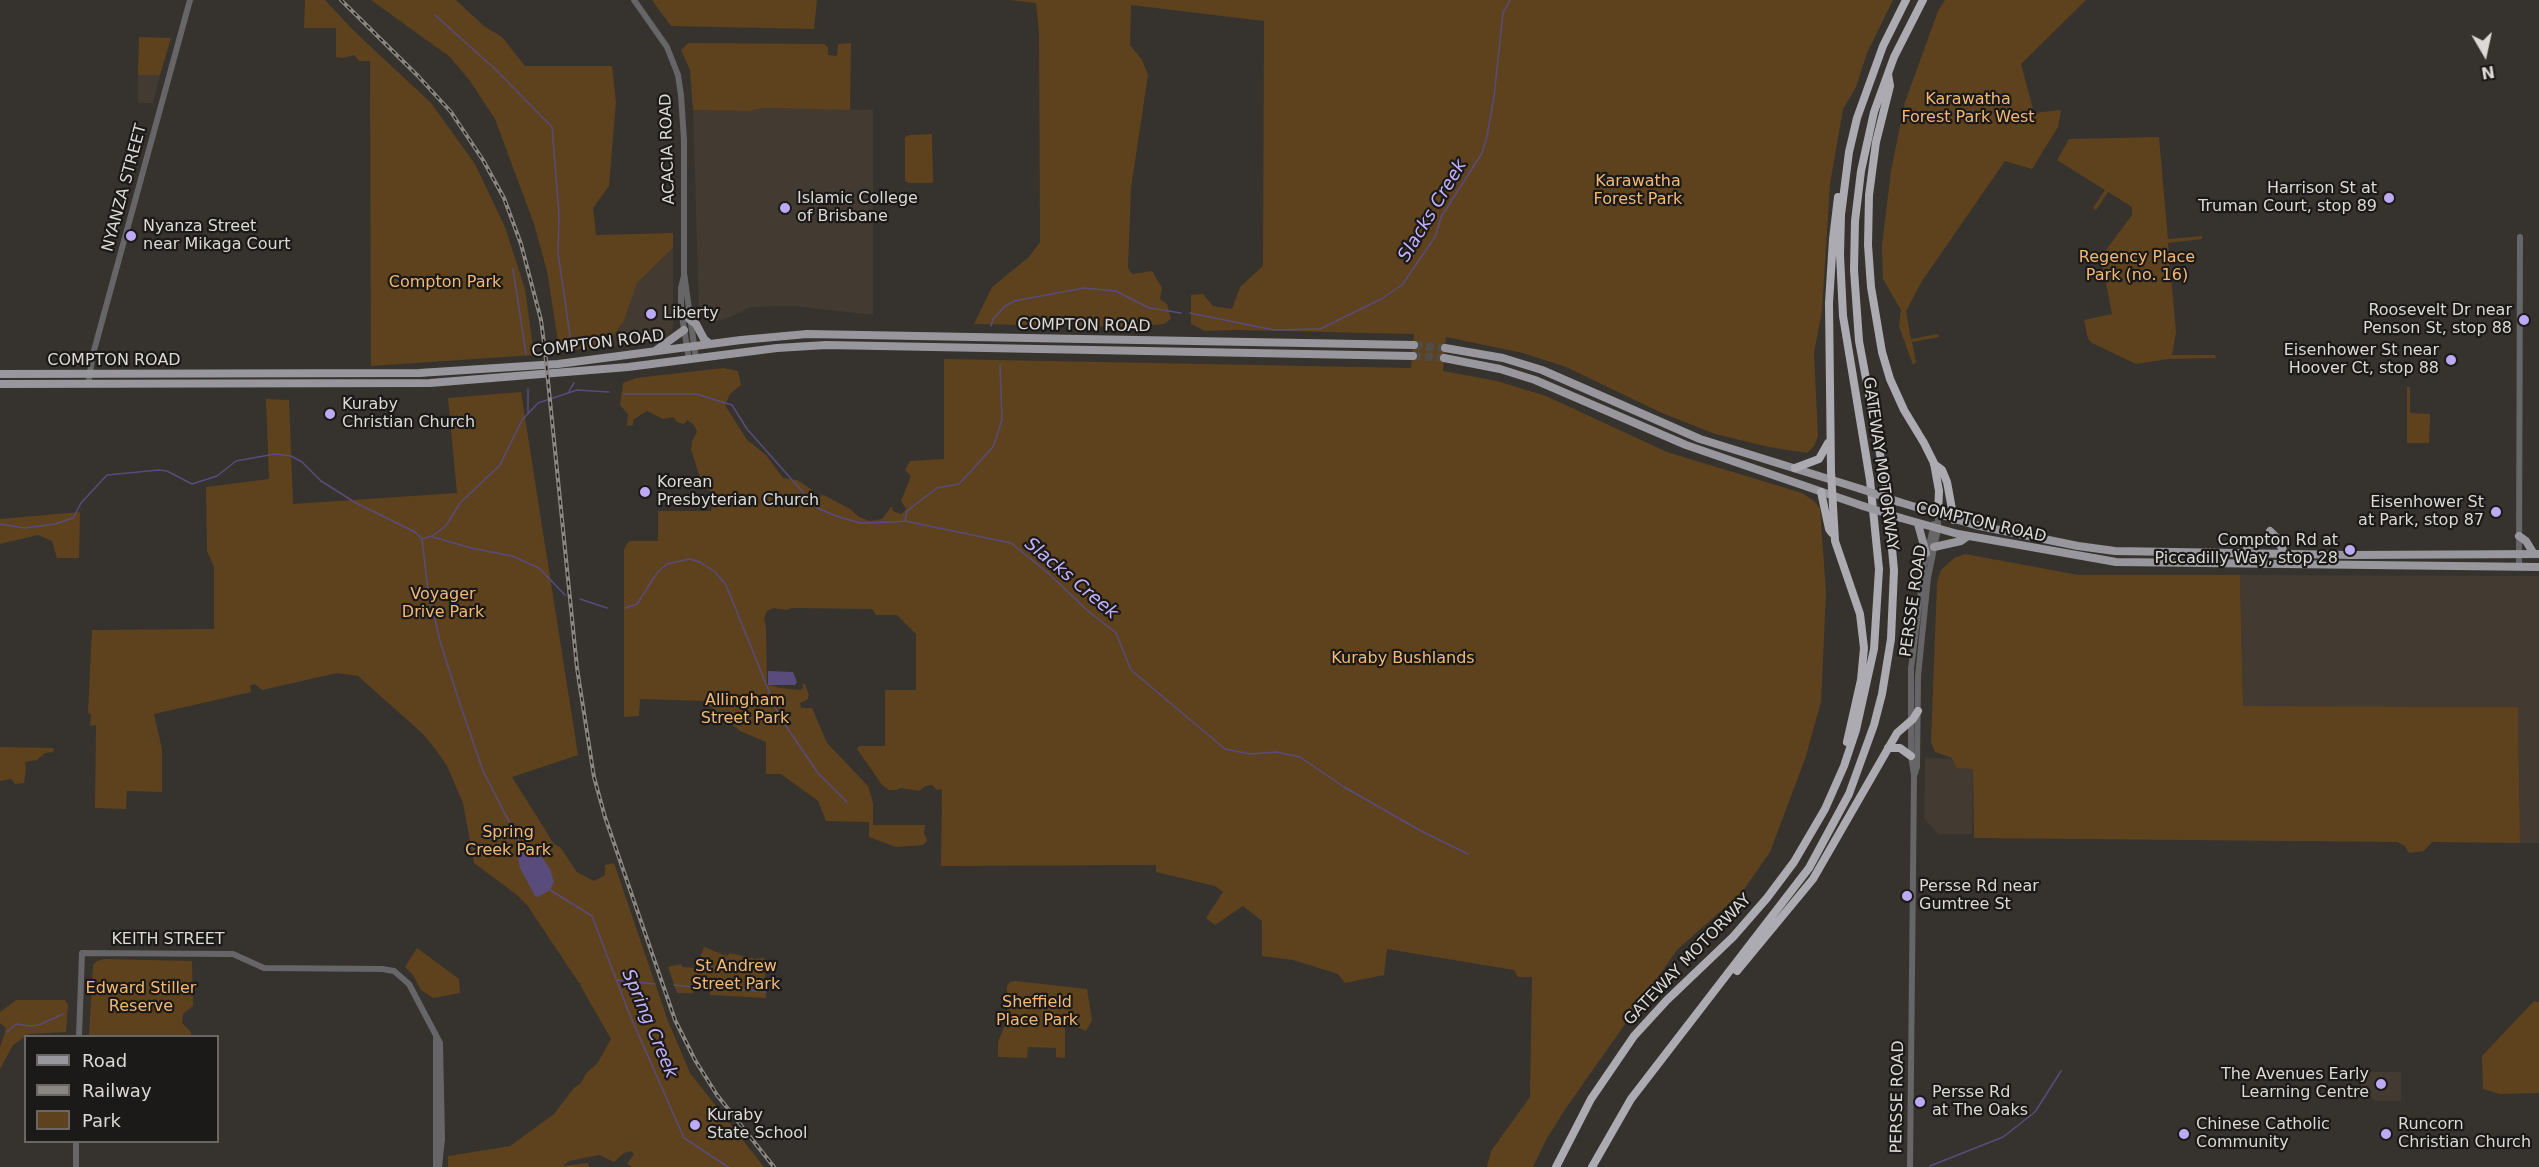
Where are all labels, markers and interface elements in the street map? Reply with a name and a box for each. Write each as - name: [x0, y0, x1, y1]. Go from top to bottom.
- north arrow: [2455, 24, 2515, 84]
- text: N: [2480, 62, 2496, 83]
- park label: Karawatha Forest Park West: [1901, 90, 2035, 128]
- street label: ACACIA ROAD: [656, 93, 680, 205]
- street label: NYANZA STREET: [99, 122, 151, 254]
- water label: Slacks Creek: [1394, 156, 1472, 266]
- park label: Karawatha Forest Park: [1594, 172, 1682, 210]
- place label: Harrison St at Truman Court, stop 89: [2198, 179, 2377, 217]
- place label: Islamic College of Brisbane: [797, 189, 918, 227]
- marker: Harrison St at Truman Court, stop 89: [2382, 191, 2396, 205]
- marker: Islamic College of Brisbane: [778, 201, 792, 215]
- place label: Nyanza Street near Mikaga Court: [143, 217, 290, 255]
- marker: Nyanza Street near Mikaga Court: [124, 229, 138, 243]
- park label: Regency Place Park (no. 16): [2079, 248, 2195, 286]
- park label: Compton Park: [389, 273, 501, 293]
- place label: Roosevelt Dr near Penson St, stop 88: [2363, 301, 2512, 339]
- place label: Liberty: [663, 304, 719, 324]
- marker: Liberty: [644, 307, 658, 321]
- marker: Roosevelt Dr near Penson St, stop 88: [2517, 313, 2531, 327]
- street label: COMPTON ROAD: [1017, 315, 1151, 337]
- street label: COMPTON ROAD: [531, 326, 665, 362]
- place label: Eisenhower St near Hoover Ct, stop 88: [2284, 341, 2439, 379]
- street label: COMPTON ROAD: [47, 351, 181, 371]
- marker: Eisenhower St near Hoover Ct, stop 88: [2444, 353, 2458, 367]
- street label: GATEWAY MOTORWAY: [1858, 376, 1902, 552]
- place label: Kuraby Christian Church: [342, 395, 475, 433]
- marker: Kuraby Christian Church: [323, 407, 337, 421]
- place label: Korean Presbyterian Church: [657, 473, 819, 511]
- marker: Korean Presbyterian Church: [638, 485, 652, 499]
- place label: Eisenhower St at Park, stop 87: [2358, 493, 2484, 531]
- street label: COMPTON ROAD: [1914, 499, 2048, 547]
- marker: Eisenhower St at Park, stop 87: [2489, 505, 2503, 519]
- place label: Compton Rd at Piccadilly Way, stop 28: [2155, 531, 2338, 569]
- water label: Slacks Creek: [1020, 534, 1122, 624]
- marker: Compton Rd at Piccadilly Way, stop 28: [2343, 543, 2357, 557]
- street label: PERSSE ROAD: [1897, 544, 1931, 658]
- park label: Voyager Drive Park: [402, 585, 484, 623]
- park label: Kuraby Bushlands: [1331, 649, 1475, 669]
- park label: Allingham Street Park: [701, 691, 789, 729]
- park label: Spring Creek Park: [465, 823, 551, 861]
- place label: Persse Rd near Gumtree St: [1919, 877, 2039, 915]
- marker: Persse Rd near Gumtree St: [1900, 889, 1914, 903]
- street label: GATEWAY MOTORWAY: [1620, 890, 1756, 1030]
- street label: KEITH STREET: [111, 930, 225, 950]
- park label: St Andrew Street Park: [692, 957, 780, 995]
- water label: Spring Creek: [616, 966, 682, 1082]
- park label: Edward Stiller Reserve: [86, 979, 196, 1017]
- park label: Sheffield Place Park: [996, 993, 1078, 1031]
- legend: [24, 1035, 219, 1143]
- street label: PERSSE ROAD: [1887, 1040, 1909, 1154]
- text: Road: [82, 1050, 127, 1071]
- place label: The Avenues Early Learning Centre: [2221, 1065, 2369, 1103]
- marker: The Avenues Early Learning Centre: [2374, 1077, 2388, 1091]
- text: Railway: [82, 1080, 152, 1101]
- place label: Persse Rd at The Oaks: [1932, 1083, 2028, 1121]
- marker: Persse Rd at The Oaks: [1913, 1095, 1927, 1109]
- place label: Kuraby State School: [707, 1106, 808, 1144]
- text: Park: [82, 1110, 121, 1131]
- place label: Chinese Catholic Community: [2196, 1115, 2330, 1153]
- place label: Runcorn Christian Church: [2398, 1115, 2531, 1153]
- marker: Kuraby State School: [688, 1118, 702, 1132]
- marker: Chinese Catholic Community: [2177, 1127, 2191, 1141]
- marker: Runcorn Christian Church: [2379, 1127, 2393, 1141]

